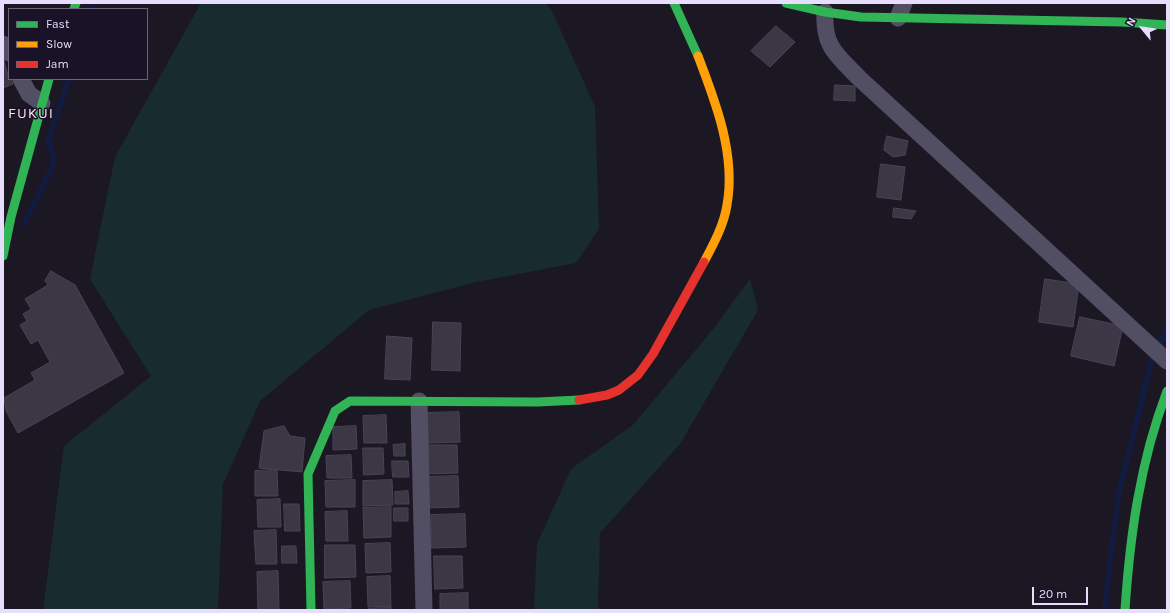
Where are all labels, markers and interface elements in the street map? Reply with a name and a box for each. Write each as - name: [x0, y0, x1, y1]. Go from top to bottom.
- legend: [8, 8, 148, 80]
- north arrow: [1122, 8, 1162, 48]
- text: N: [1123, 15, 1139, 29]
- text: Fast: [46, 17, 69, 31]
- text: Slow: [46, 37, 72, 51]
- text: Jam: [46, 57, 69, 71]
- district label: FUKUI: [8, 105, 54, 123]
- scale bar: [1034, 579, 1090, 605]
- text: 20 m: [1039, 587, 1067, 601]

